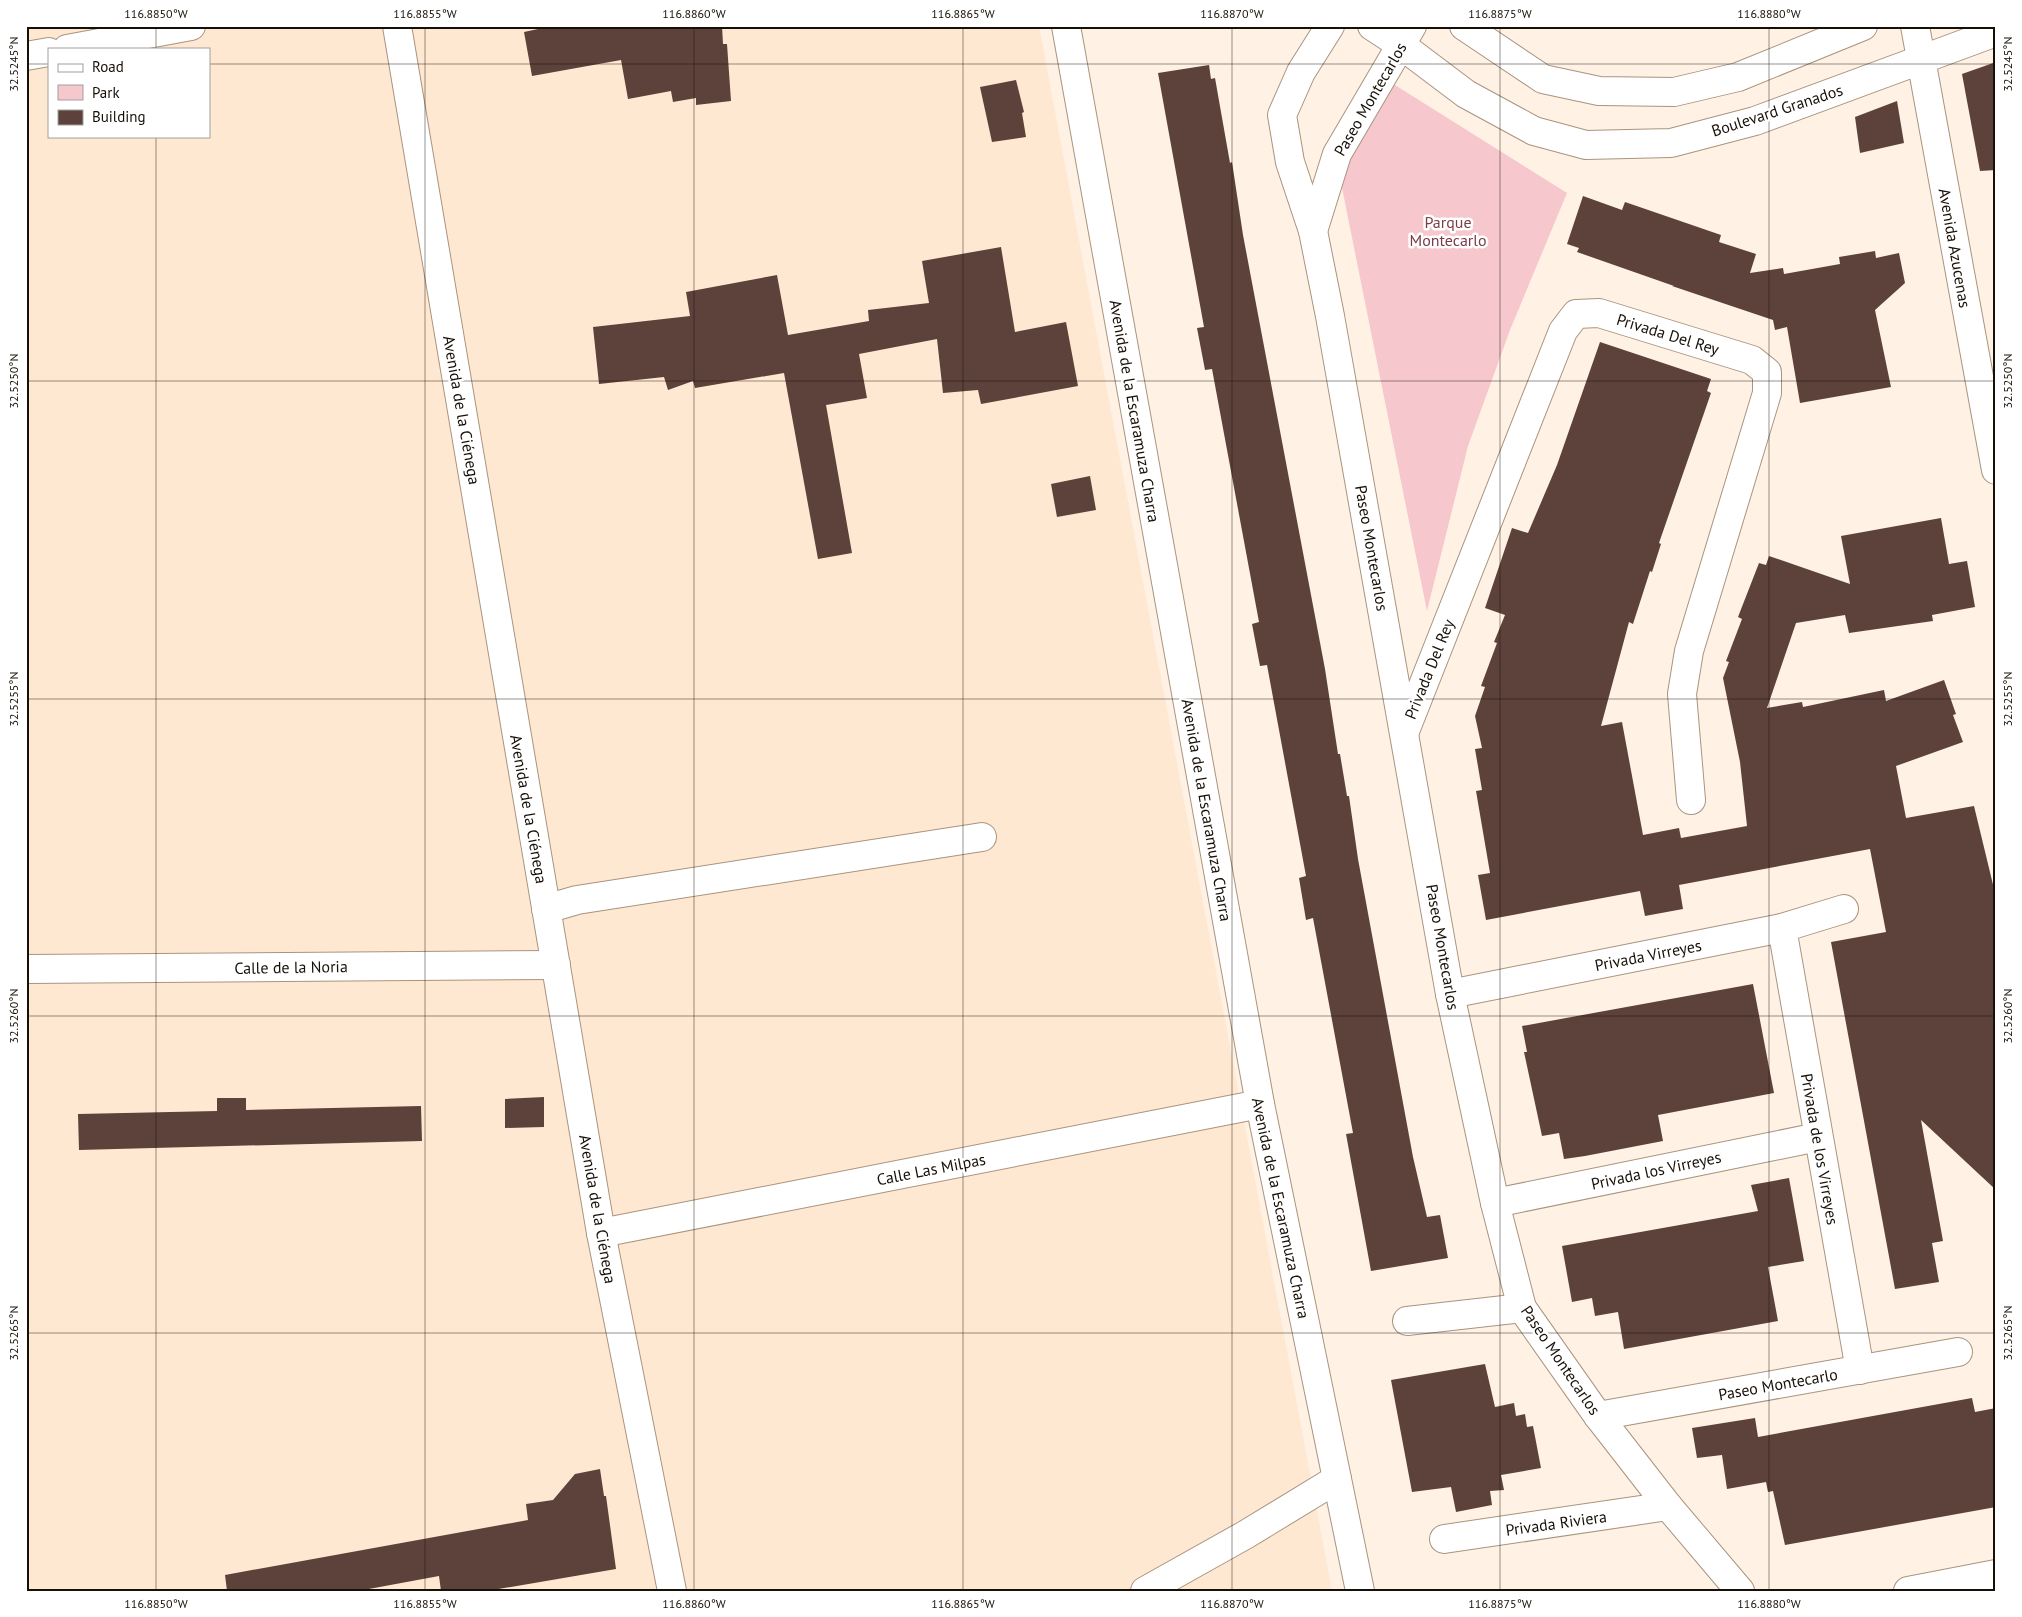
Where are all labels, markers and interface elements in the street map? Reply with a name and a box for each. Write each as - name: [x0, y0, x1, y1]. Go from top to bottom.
- text: 116.8850°W: [124, 6, 188, 21]
- text: 116.8855°W: [393, 6, 457, 21]
- text: 116.8860°W: [662, 6, 726, 21]
- text: 116.8865°W: [931, 6, 995, 21]
- text: 116.8870°W: [1200, 6, 1264, 21]
- text: 116.8875°W: [1468, 6, 1532, 21]
- text: 116.8880°W: [1737, 6, 1801, 21]
- text: 32.5245°N: [6, 37, 21, 91]
- text: 32.5245°N: [2000, 37, 2015, 91]
- street label: Paseo Montecarlos: [1329, 39, 1411, 159]
- legend: [48, 48, 210, 138]
- text: Road: [92, 57, 124, 76]
- street label: Boulevard Granados: [1709, 79, 1845, 141]
- text: Park: [92, 83, 120, 102]
- text: Building: [92, 107, 146, 126]
- street label: Avenida Azucenas: [1935, 187, 1975, 310]
- park label: Parque Montecarlo: [1409, 212, 1487, 250]
- street label: Avenida de la Escaramuza Charra: [1106, 298, 1164, 524]
- street label: Privada Del Rey: [1614, 309, 1722, 359]
- street label: Avenida de la Ciénega: [439, 334, 485, 486]
- text: 32.5250°N: [6, 354, 21, 408]
- text: 32.5250°N: [2000, 354, 2015, 408]
- street label: Paseo Montecarlos: [1351, 483, 1393, 613]
- street label: Privada Del Rey: [1400, 616, 1458, 722]
- text: 32.5255°N: [6, 672, 21, 726]
- text: 32.5255°N: [2000, 672, 2015, 726]
- street label: Avenida de la Escaramuza Charra: [1178, 697, 1236, 923]
- street label: Avenida de la Ciénega: [506, 733, 552, 885]
- street label: Paseo Montecarlos: [1422, 882, 1464, 1012]
- street label: Privada Virreyes: [1593, 935, 1703, 975]
- street label: Calle de la Noria: [234, 956, 348, 978]
- text: 32.5260°N: [6, 989, 21, 1043]
- text: 32.5260°N: [2000, 989, 2015, 1043]
- street label: Privada de los Virreyes: [1797, 1072, 1843, 1227]
- street label: Avenida de la Escaramuza Charra: [1248, 1096, 1314, 1320]
- street label: Avenida de la Ciénega: [575, 1133, 621, 1285]
- street label: Privada los Virreyes: [1589, 1146, 1723, 1194]
- street label: Calle Las Milpas: [875, 1149, 987, 1189]
- street label: Paseo Montecarlos: [1517, 1302, 1605, 1419]
- text: 32.5265°N: [6, 1306, 21, 1360]
- text: 32.5265°N: [2000, 1306, 2015, 1360]
- street label: Paseo Montecarlo: [1717, 1364, 1839, 1404]
- street label: Privada Riviera: [1504, 1506, 1608, 1540]
- text: 116.8850°W: [124, 1596, 188, 1611]
- text: 116.8855°W: [393, 1596, 457, 1611]
- text: 116.8860°W: [662, 1596, 726, 1611]
- text: 116.8865°W: [931, 1596, 995, 1611]
- text: 116.8870°W: [1200, 1596, 1264, 1611]
- text: 116.8875°W: [1468, 1596, 1532, 1611]
- text: 116.8880°W: [1737, 1596, 1801, 1611]

